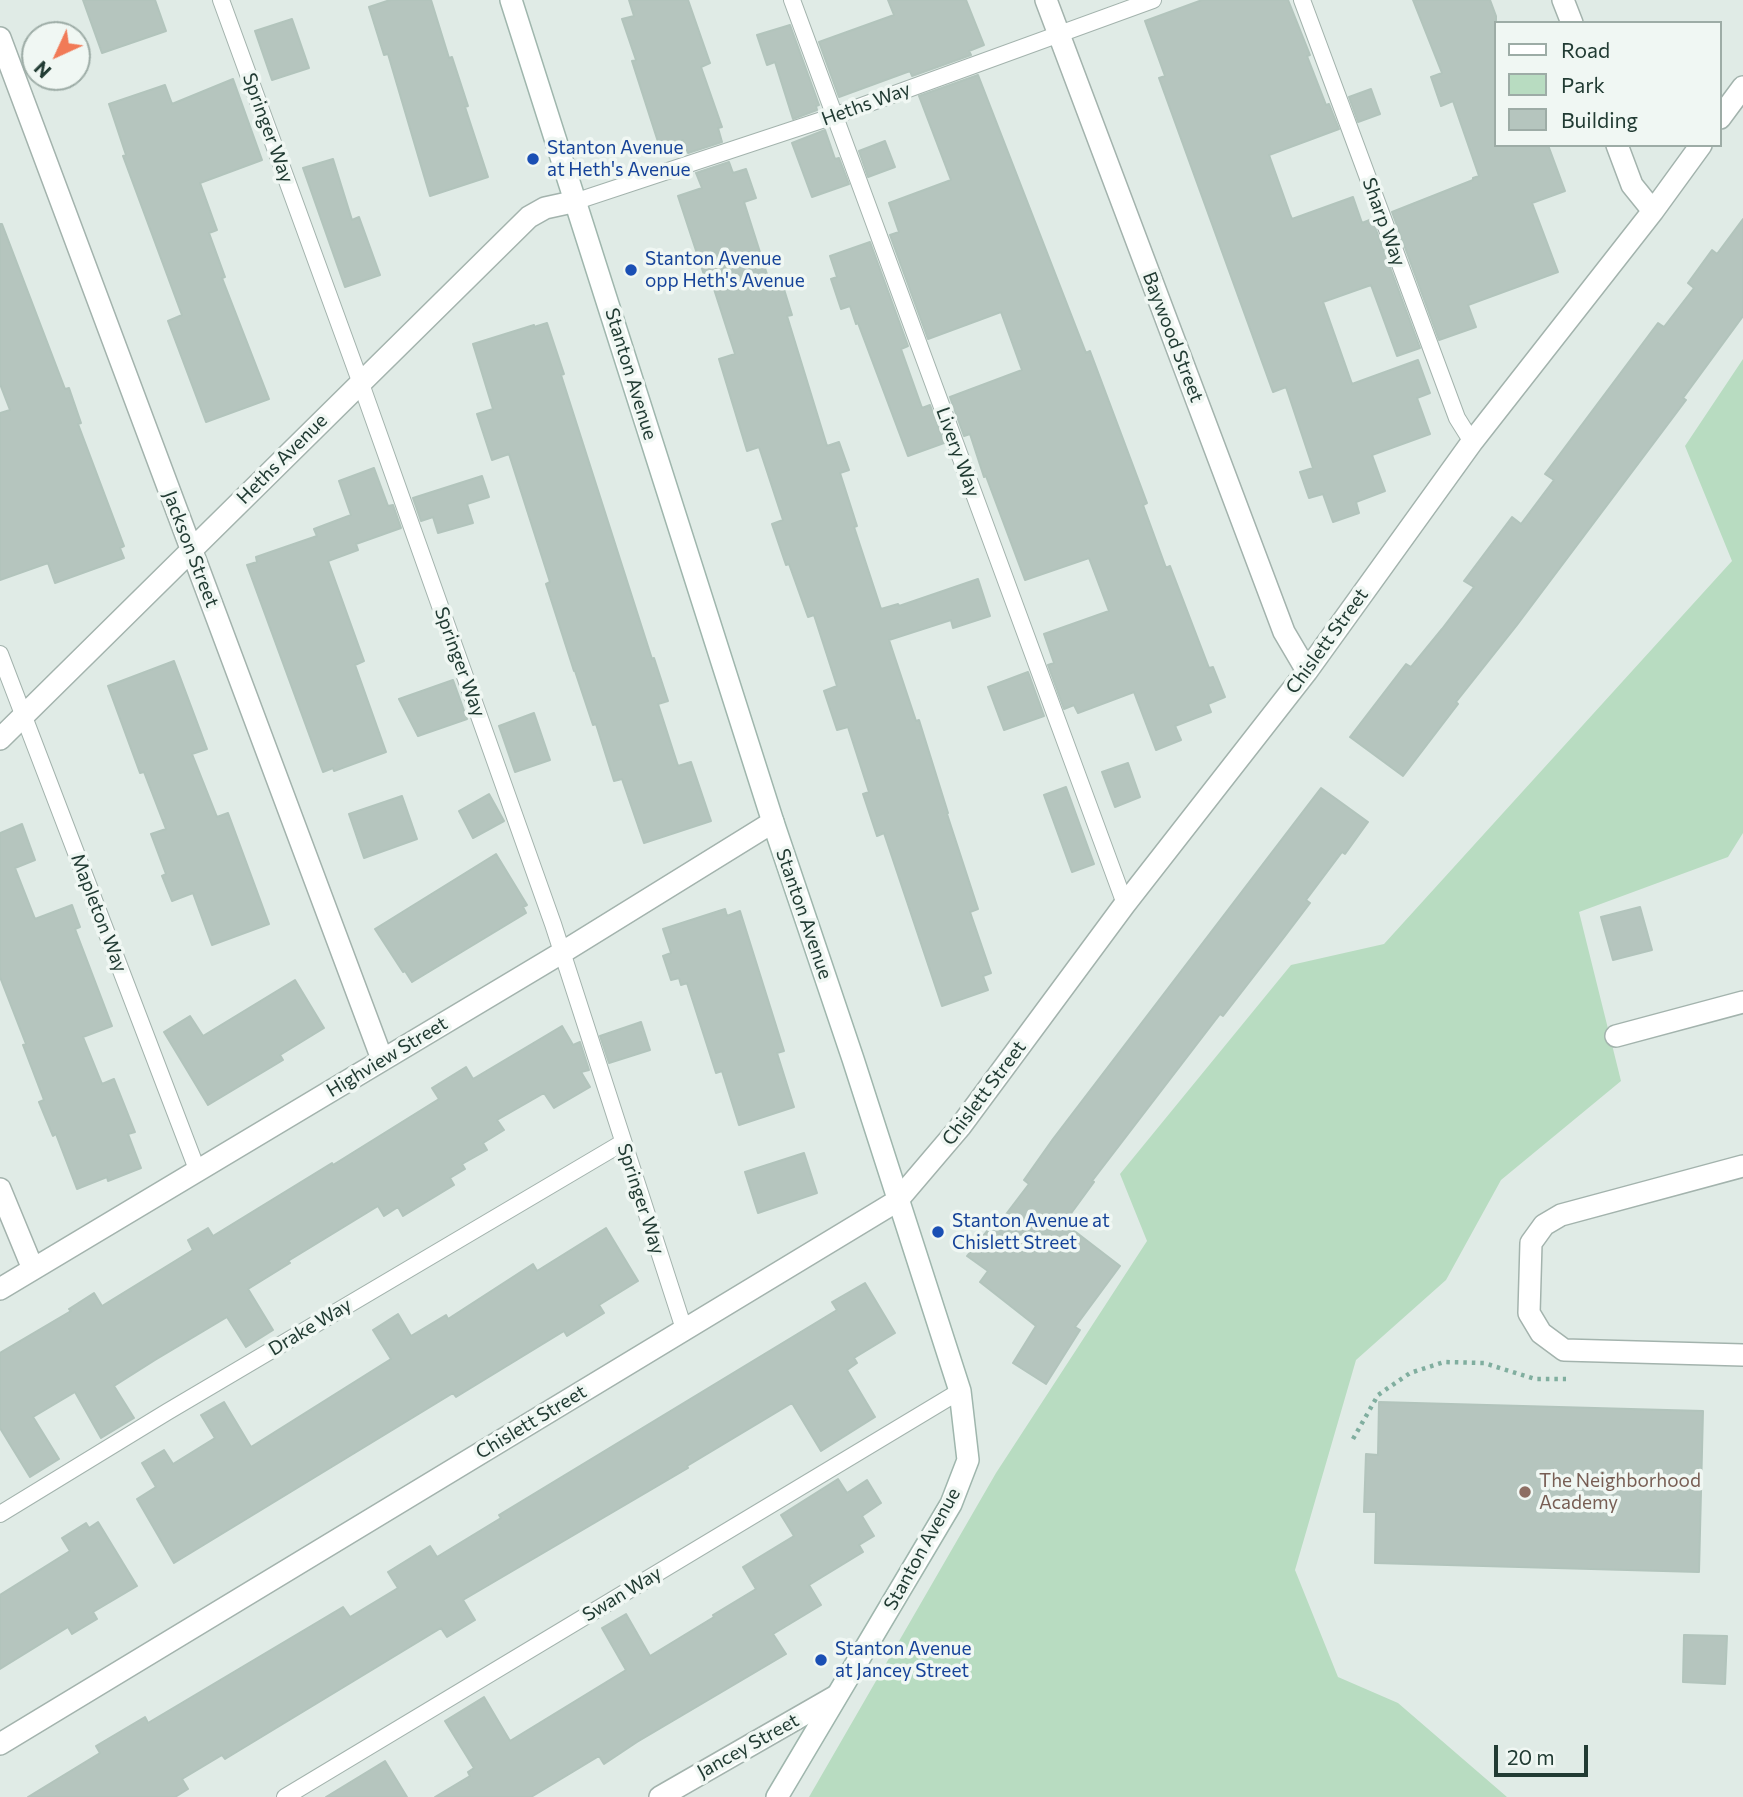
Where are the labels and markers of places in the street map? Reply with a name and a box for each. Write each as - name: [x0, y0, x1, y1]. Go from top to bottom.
- place label: Stanton Avenue at Heth's Avenue: [547, 137, 691, 181]
- marker: Stanton Avenue at Heth's Avenue: [525, 151, 541, 167]
- place label: Stanton Avenue opp Heth's Avenue: [645, 248, 805, 292]
- marker: Stanton Avenue opp Heth's Avenue: [623, 262, 639, 278]
- place label: Stanton Avenue at Chislett Street: [952, 1210, 1110, 1254]
- marker: Stanton Avenue at Chislett Street: [930, 1224, 946, 1240]
- place label: The Neighborhood Academy: [1539, 1470, 1701, 1514]
- marker: The Neighborhood Academy: [1517, 1484, 1533, 1500]
- place label: Stanton Avenue at Jancey Street: [835, 1638, 971, 1682]
- marker: Stanton Avenue at Jancey Street: [813, 1652, 829, 1668]

